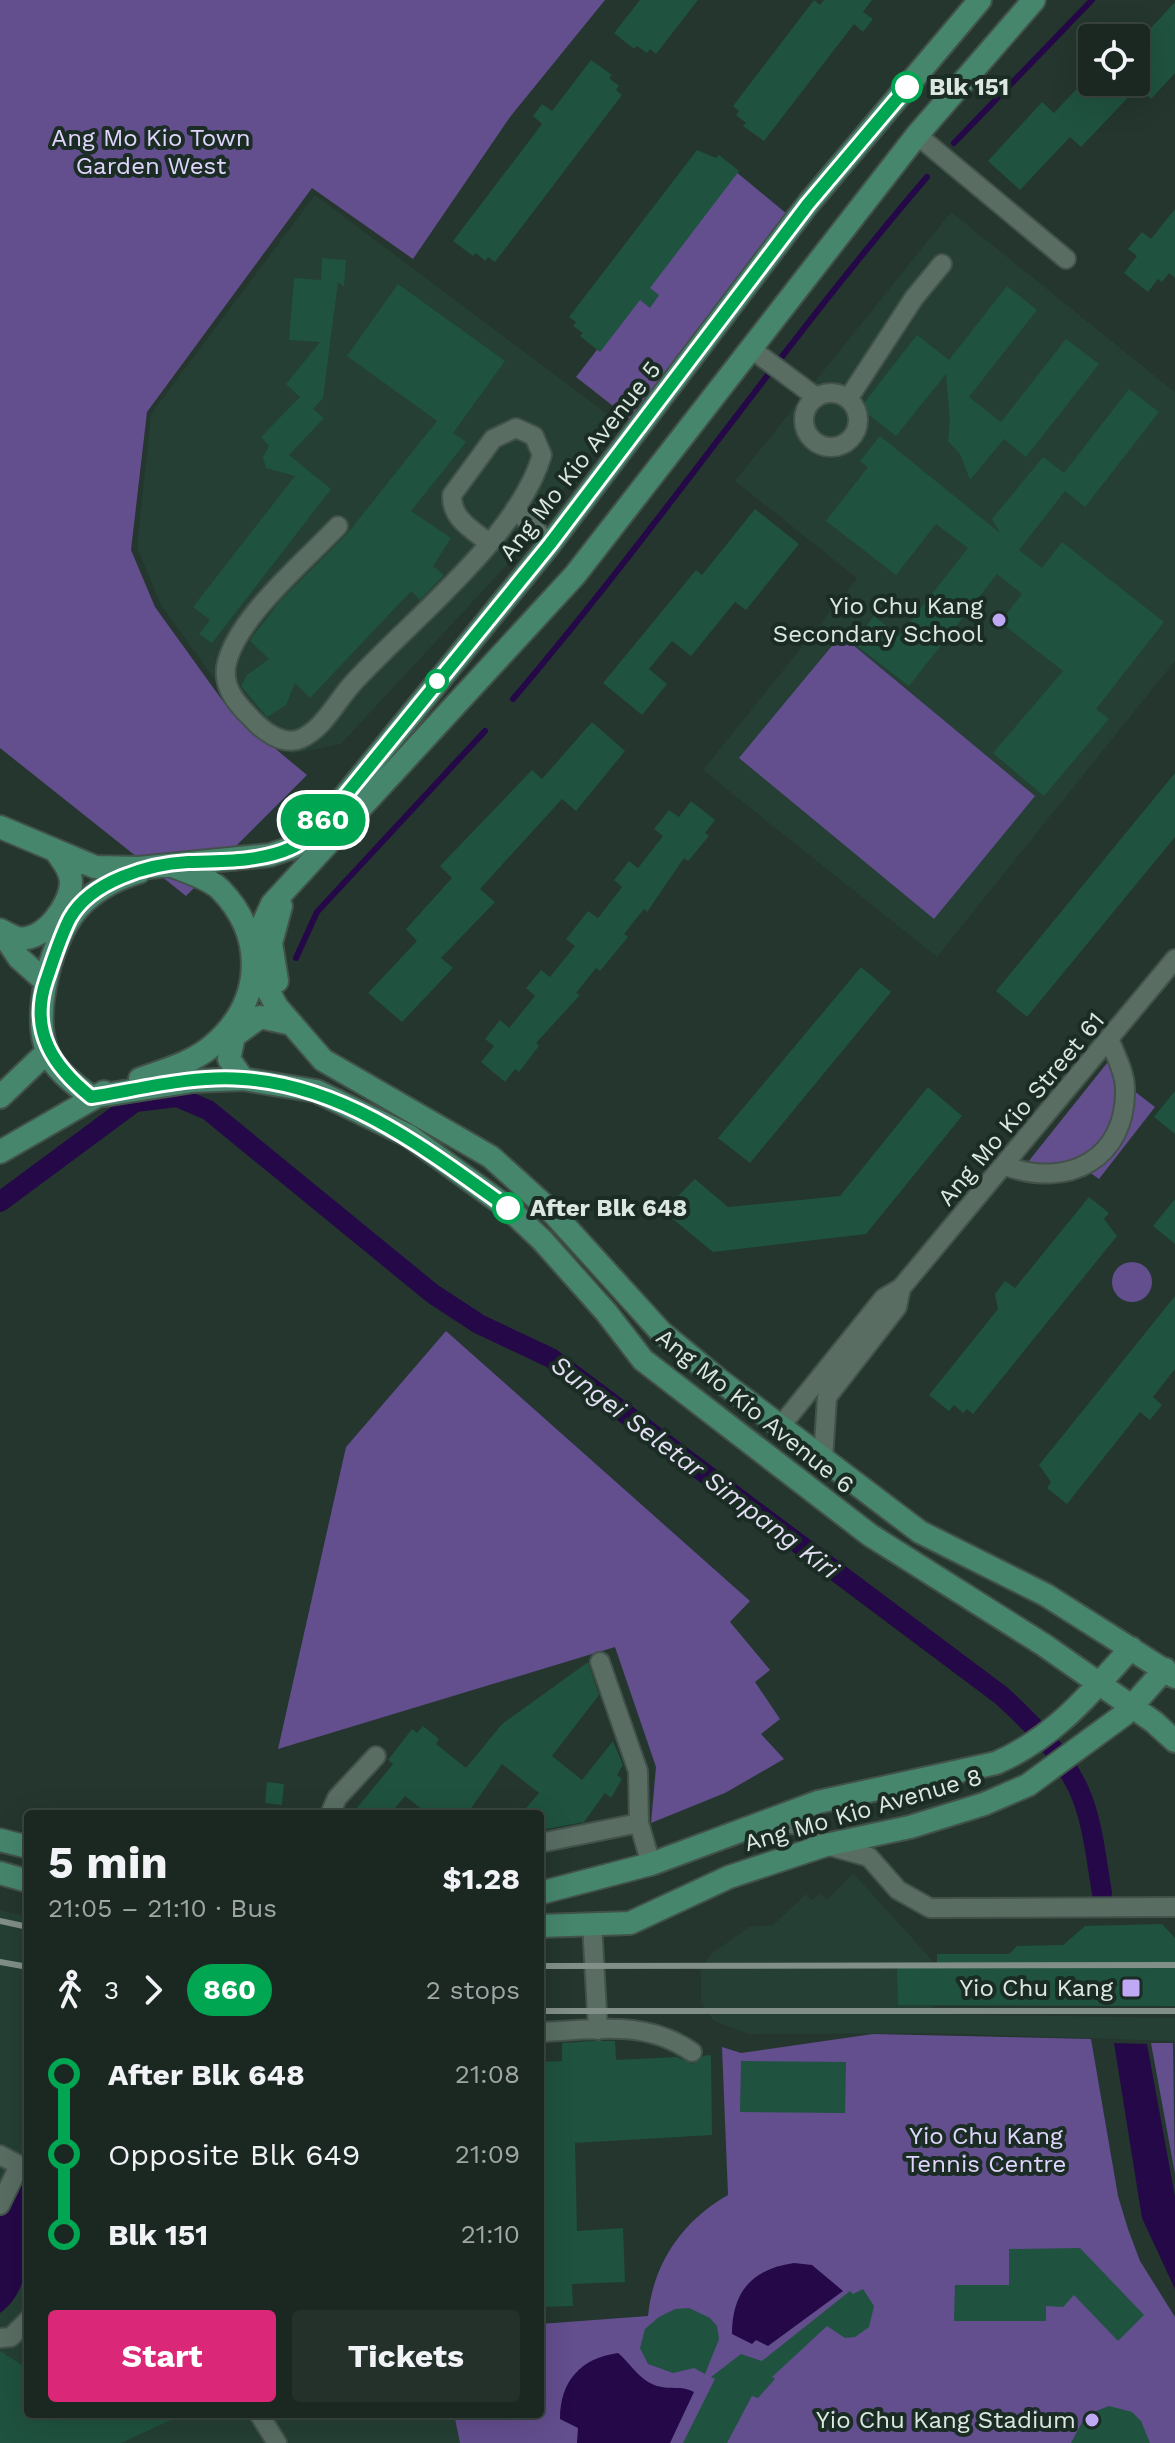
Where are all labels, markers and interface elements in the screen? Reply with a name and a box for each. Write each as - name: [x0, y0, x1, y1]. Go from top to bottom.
- map controls: [1078, 24, 1150, 96]
- button: locate: [1078, 24, 1150, 96]
- marker: Blk 151: [892, 72, 922, 102]
- place label: Blk 151: [929, 73, 1009, 101]
- park label: Ang Mo Kio Town Garden West: [51, 124, 251, 180]
- street label: Ang Mo Kio Avenue 5: [493, 356, 667, 566]
- place label: Yio Chu Kang Secondary School: [773, 592, 984, 648]
- marker: Yio Chu Kang Secondary School: [990, 611, 1008, 629]
- unlabelled marker: [426, 670, 448, 692]
- line badge: 860: [277, 794, 369, 846]
- text: 860: [297, 803, 349, 836]
- street label: Ang Mo Kio Street 61: [932, 1007, 1110, 1211]
- marker: After Blk 648: [493, 1193, 523, 1223]
- place label: After Blk 648: [530, 1194, 687, 1222]
- street label: Ang Mo Kio Avenue 6: [651, 1323, 859, 1499]
- water label: Sungei Seletar Simpang Kiri: [546, 1349, 846, 1586]
- street label: Ang Mo Kio Avenue 8: [741, 1763, 985, 1857]
- text: 5 min: [48, 1837, 168, 1889]
- text: $1.28: [442, 1861, 520, 1896]
- text: 21:05 – 21:10 · Bus: [48, 1893, 277, 1923]
- icon: walk: [48, 1968, 92, 2012]
- icon: forward: [131, 1968, 175, 2012]
- text: 860: [203, 1973, 256, 2006]
- place label: Yio Chu Kang: [959, 1974, 1113, 2002]
- text: 3: [104, 1975, 119, 2005]
- text: 2 stops: [426, 1975, 520, 2005]
- marker: Yio Chu Kang: [1120, 1977, 1142, 1999]
- text: After Blk 648: [108, 2057, 305, 2092]
- text: 21:08: [455, 2059, 520, 2089]
- park label: Yio Chu Kang Tennis Centre: [906, 2122, 1066, 2178]
- text: Opposite Blk 649: [108, 2137, 360, 2172]
- text: 21:09: [455, 2139, 520, 2169]
- text: Blk 151: [108, 2217, 208, 2252]
- text: 21:10: [461, 2219, 520, 2249]
- button: Start: [48, 2310, 276, 2402]
- button: Tickets: [292, 2310, 520, 2402]
- place label: Yio Chu Kang Stadium: [816, 2406, 1076, 2434]
- marker: Yio Chu Kang Stadium: [1083, 2411, 1101, 2429]

